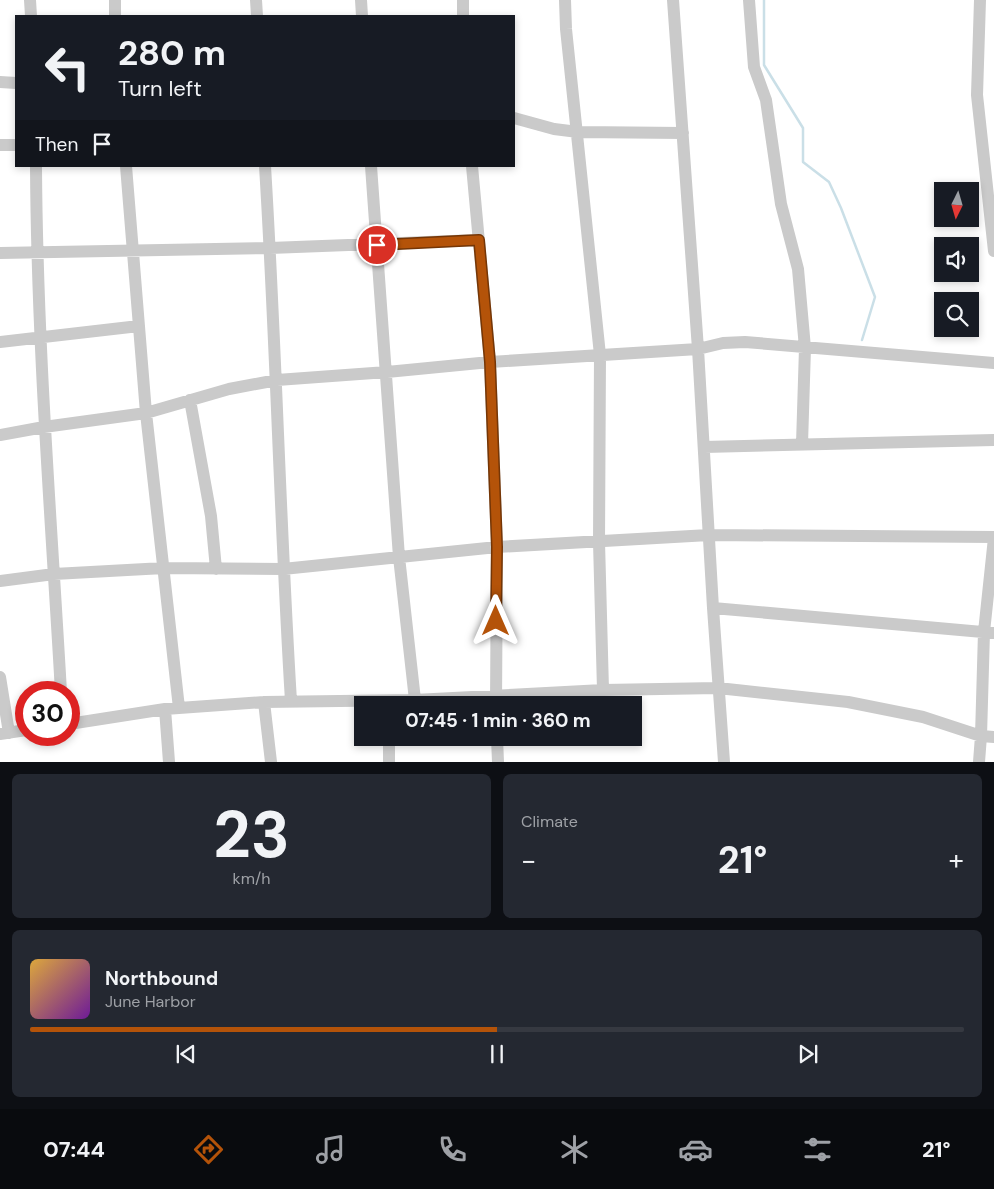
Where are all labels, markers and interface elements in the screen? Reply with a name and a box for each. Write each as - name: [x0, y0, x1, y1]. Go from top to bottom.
- text: 280 m: [118, 30, 226, 76]
- icon: left: [35, 35, 100, 100]
- text: Turn left: [118, 74, 202, 103]
- icon: arrive: [88, 130, 116, 158]
- text: Then: [35, 132, 78, 157]
- north arrow: [934, 182, 979, 228]
- map controls: [934, 182, 979, 337]
- pin: [356, 224, 398, 266]
- icon: arrive: [363, 231, 391, 259]
- button: sound: [934, 237, 979, 282]
- button: search: [934, 292, 979, 337]
- position arrow: [469, 594, 521, 646]
- speed limit sign: 30: [15, 681, 80, 746]
- text: 07:45 · 1 min · 360 m: [405, 708, 591, 733]
- text: 23: [213, 793, 290, 877]
- text: Climate: [521, 811, 578, 832]
- text: 21°: [718, 835, 767, 885]
- text: −: [521, 842, 536, 879]
- text: +: [949, 842, 964, 879]
- text: km/h: [233, 868, 270, 889]
- text: Northbound: [105, 966, 218, 991]
- text: June Harbor: [105, 991, 196, 1012]
- icon: previous: [172, 1040, 200, 1068]
- icon: pause: [483, 1040, 511, 1068]
- icon: next: [794, 1040, 822, 1068]
- icon: directions: [191, 1132, 226, 1167]
- icon: music: [313, 1132, 348, 1167]
- icon: phone: [435, 1132, 470, 1167]
- icon: climate: [557, 1132, 592, 1167]
- icon: car: [678, 1132, 713, 1167]
- icon: filters: [800, 1132, 835, 1167]
- text: 07:44: [43, 1135, 105, 1164]
- text: 21°: [922, 1135, 951, 1164]

